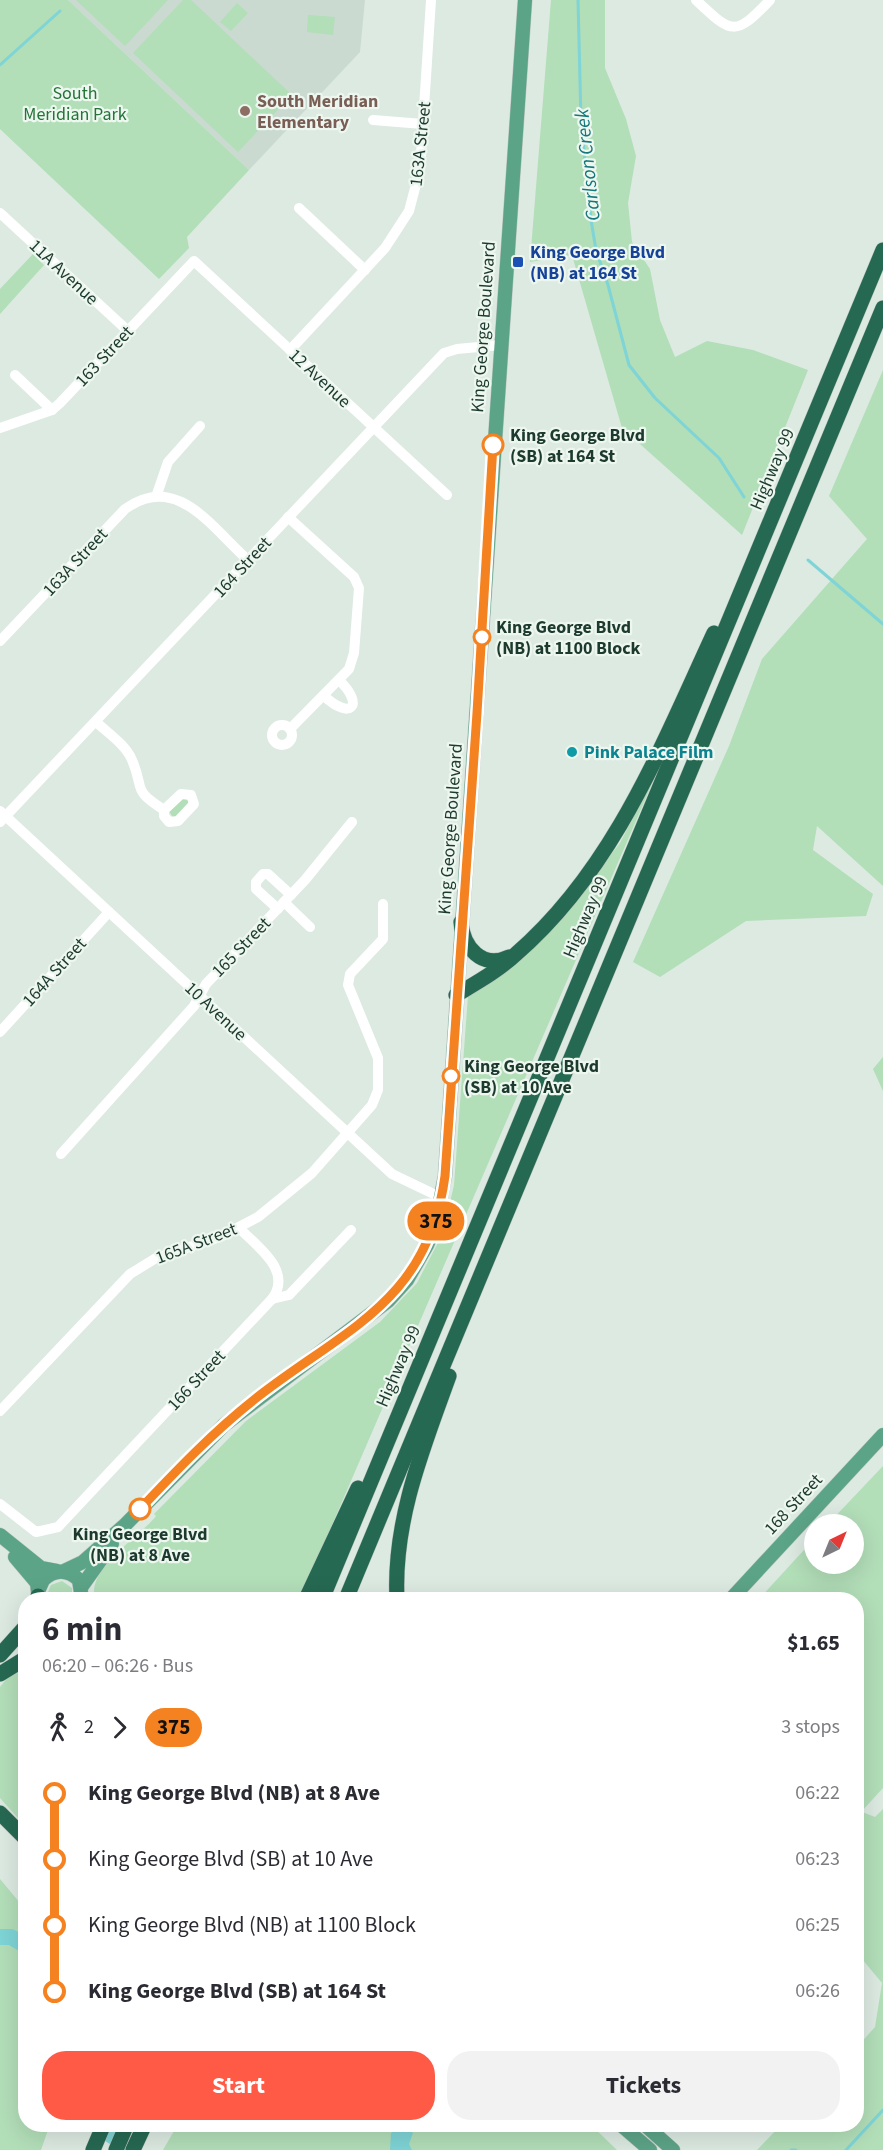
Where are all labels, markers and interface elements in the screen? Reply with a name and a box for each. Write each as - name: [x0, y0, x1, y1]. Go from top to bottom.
- park label: South Meridian Park: [23, 81, 127, 127]
- place label: South Meridian Elementary: [257, 89, 378, 135]
- street label: 163A Street: [404, 100, 437, 188]
- marker: South Meridian Elementary: [238, 104, 252, 118]
- water label: Carlson Creek: [568, 107, 608, 222]
- street label: 11A Avenue: [23, 234, 104, 311]
- place label: King George Blvd (NB) at 164 St: [530, 240, 665, 286]
- street label: King George Boulevard: [465, 241, 502, 413]
- marker: King George Blvd (NB) at 164 St: [511, 255, 525, 269]
- street label: 163 Street: [69, 320, 139, 392]
- street label: 12 Avenue: [283, 343, 356, 414]
- place label: King George Blvd (SB) at 164 St: [510, 423, 645, 469]
- street label: Highway 99: [744, 424, 801, 514]
- marker: King George Blvd (SB) at 164 St: [482, 434, 504, 456]
- street label: 163A Street: [37, 523, 114, 602]
- street label: 164 Street: [207, 531, 277, 603]
- place label: King George Blvd (NB) at 1100 Block: [496, 615, 641, 661]
- marker: King George Blvd (NB) at 1100 Block: [473, 628, 491, 646]
- place label: Pink Palace Film: [584, 740, 714, 765]
- street label: King George Boulevard: [432, 743, 469, 915]
- marker: Pink Palace Film: [565, 745, 579, 759]
- street label: Highway 99: [557, 872, 614, 962]
- street label: 165 Street: [206, 911, 277, 983]
- street label: 164A Street: [17, 932, 92, 1012]
- street label: 10 Avenue: [179, 976, 252, 1047]
- place label: King George Blvd (SB) at 10 Ave: [464, 1054, 599, 1100]
- marker: King George Blvd (SB) at 10 Ave: [442, 1067, 460, 1085]
- line badge: 375: [402, 1202, 470, 1240]
- text: 375: [419, 1206, 453, 1236]
- street label: 165A Street: [152, 1217, 240, 1270]
- street label: Highway 99: [370, 1321, 427, 1411]
- street label: 166 Street: [161, 1344, 231, 1416]
- street label: 168 Street: [758, 1468, 828, 1540]
- marker: King George Blvd (NB) at 8 Ave: [129, 1498, 151, 1520]
- north arrow: [804, 1514, 864, 1574]
- map controls: [804, 1514, 864, 1574]
- place label: King George Blvd (NB) at 8 Ave: [72, 1522, 208, 1568]
- text: 6 min: [42, 1606, 122, 1653]
- text: $1.65: [787, 1627, 840, 1659]
- text: 06:20 – 06:26 · Bus: [42, 1652, 193, 1680]
- icon: walk: [42, 1711, 75, 1744]
- icon: forward: [103, 1711, 136, 1744]
- text: 375: [157, 1712, 190, 1742]
- text: 2: [84, 1713, 94, 1741]
- text: 3 stops: [781, 1713, 840, 1741]
- text: King George Blvd (NB) at 8 Ave: [88, 1777, 380, 1809]
- text: 06:22: [795, 1779, 840, 1807]
- text: King George Blvd (SB) at 10 Ave: [88, 1843, 373, 1875]
- text: 06:23: [795, 1845, 840, 1873]
- text: King George Blvd (NB) at 1100 Block: [88, 1909, 416, 1941]
- text: 06:25: [795, 1911, 840, 1939]
- text: King George Blvd (SB) at 164 St: [88, 1975, 386, 2007]
- text: 06:26: [795, 1977, 840, 2005]
- button: Start: [42, 2051, 435, 2120]
- button: Tickets: [447, 2051, 840, 2120]

